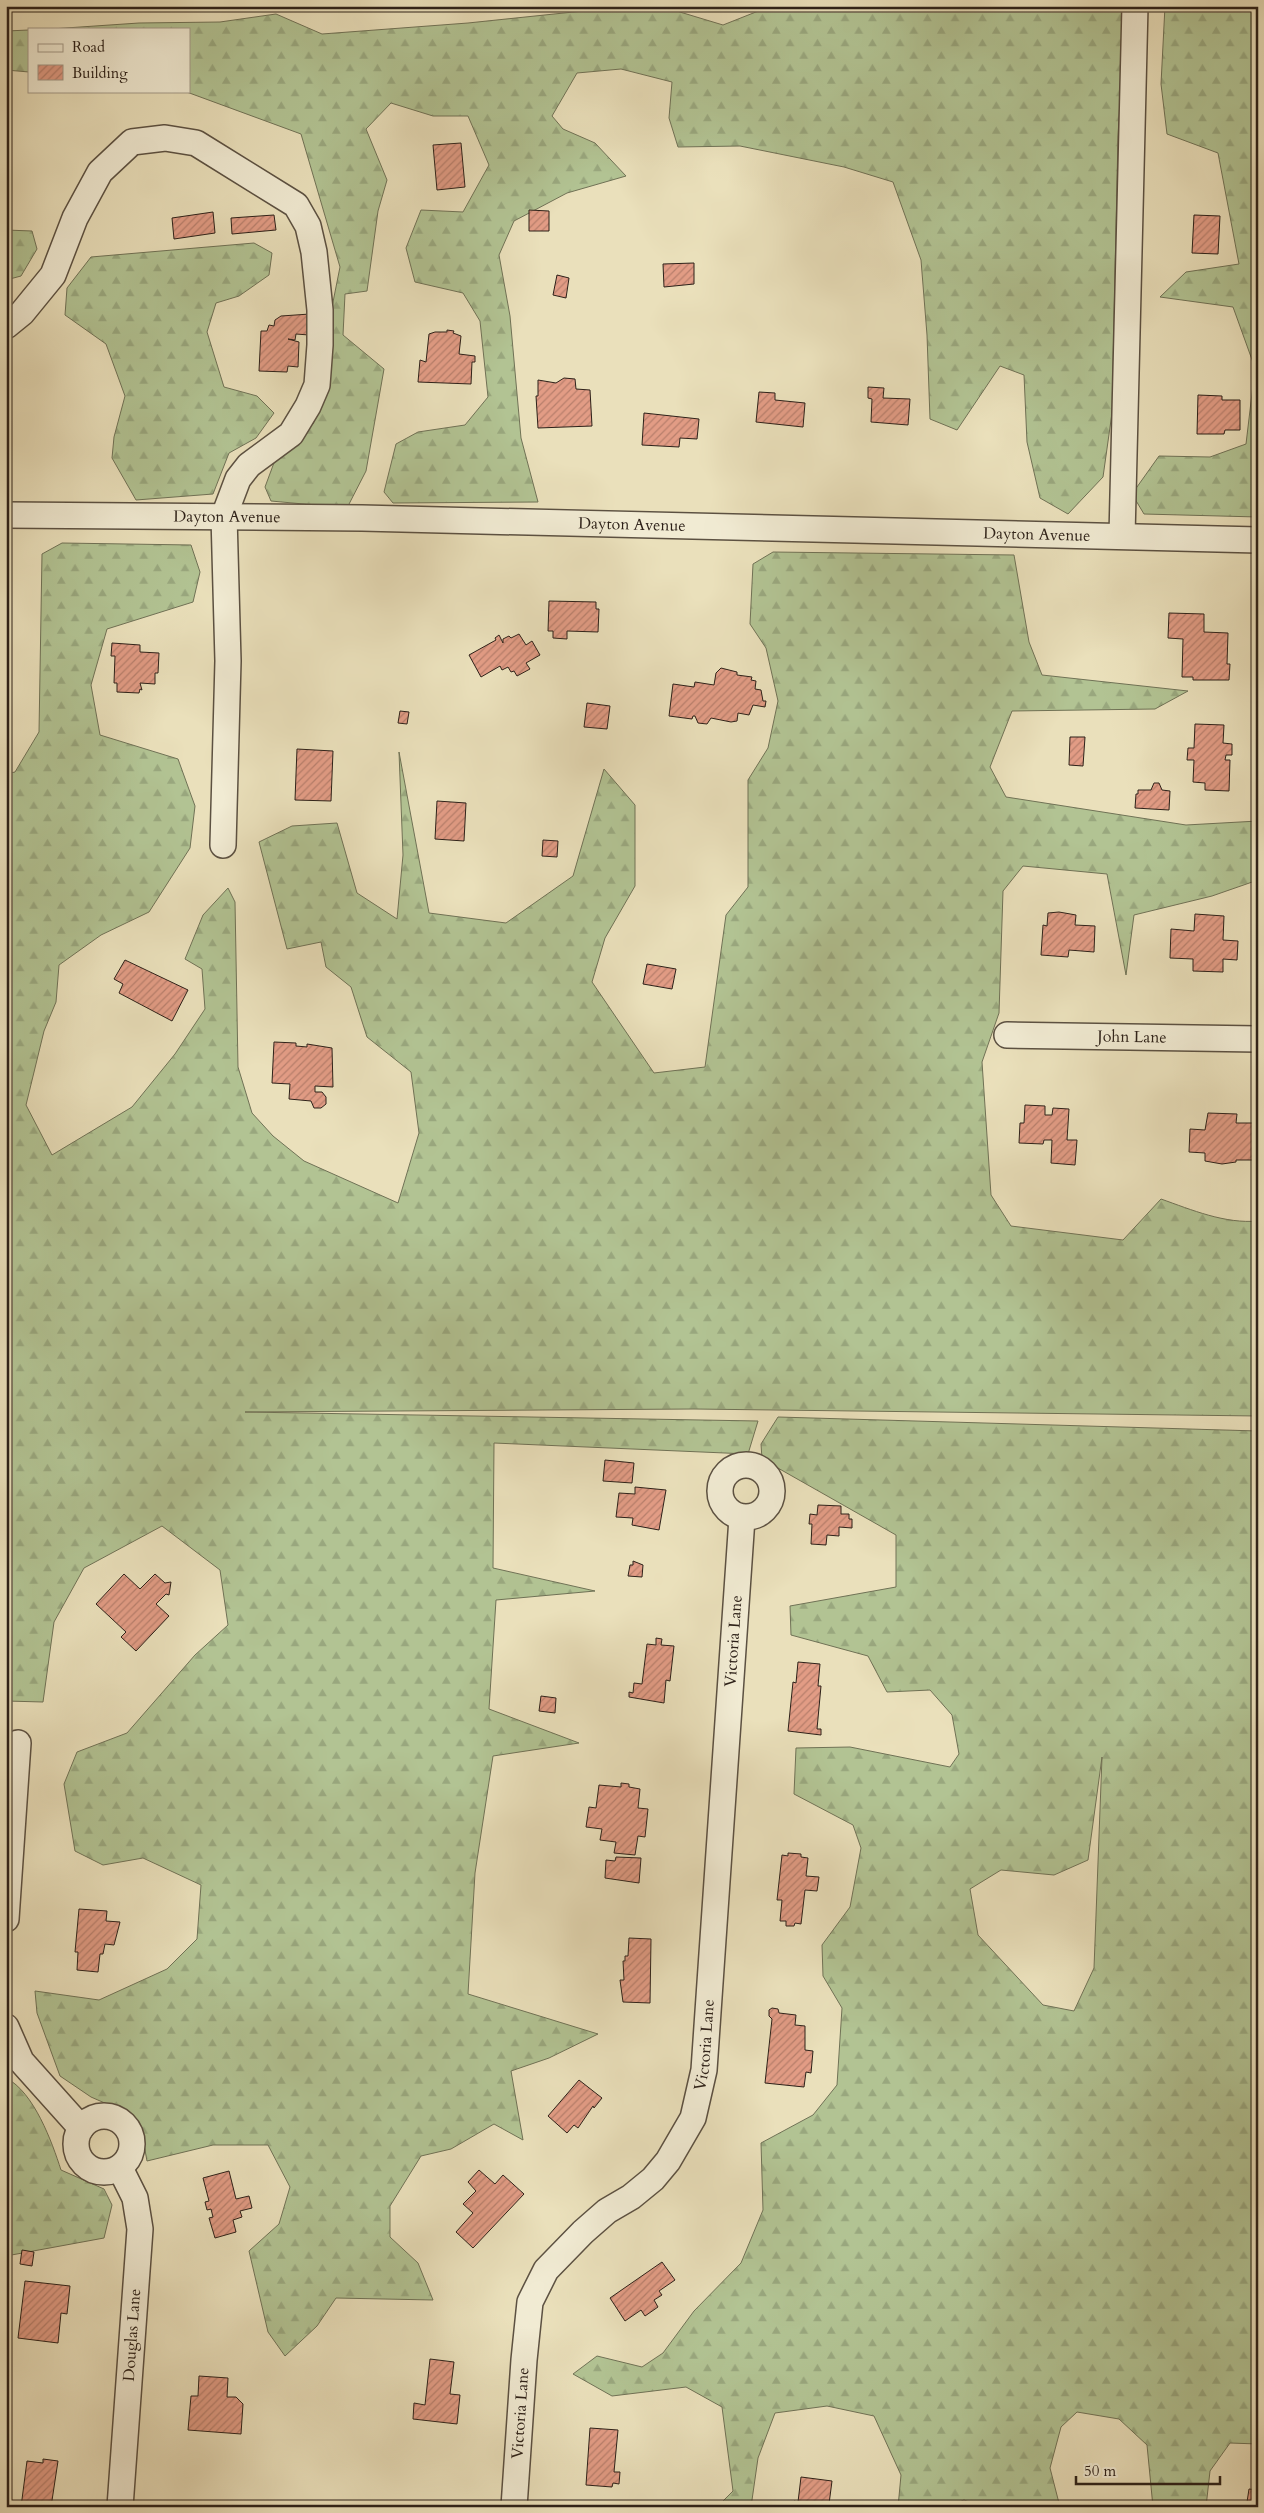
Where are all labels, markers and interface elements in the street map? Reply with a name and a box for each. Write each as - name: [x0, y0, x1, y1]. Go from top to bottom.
- legend: [28, 28, 190, 92]
- text: Road: [72, 37, 105, 57]
- text: Building: [72, 63, 128, 83]
- street label: Dayton Avenue: [173, 505, 281, 528]
- street label: Dayton Avenue: [578, 512, 686, 537]
- street label: Dayton Avenue: [983, 522, 1091, 547]
- street label: John Lane: [1095, 1025, 1167, 1049]
- street label: Victoria Lane: [719, 1594, 748, 1688]
- street label: Victoria Lane: [689, 1998, 720, 2093]
- street label: Douglas Lane: [118, 2288, 146, 2382]
- street label: Victoria Lane: [506, 2367, 534, 2460]
- scale bar: [1076, 2453, 1220, 2485]
- text: 50 m: [1084, 2461, 1116, 2481]

